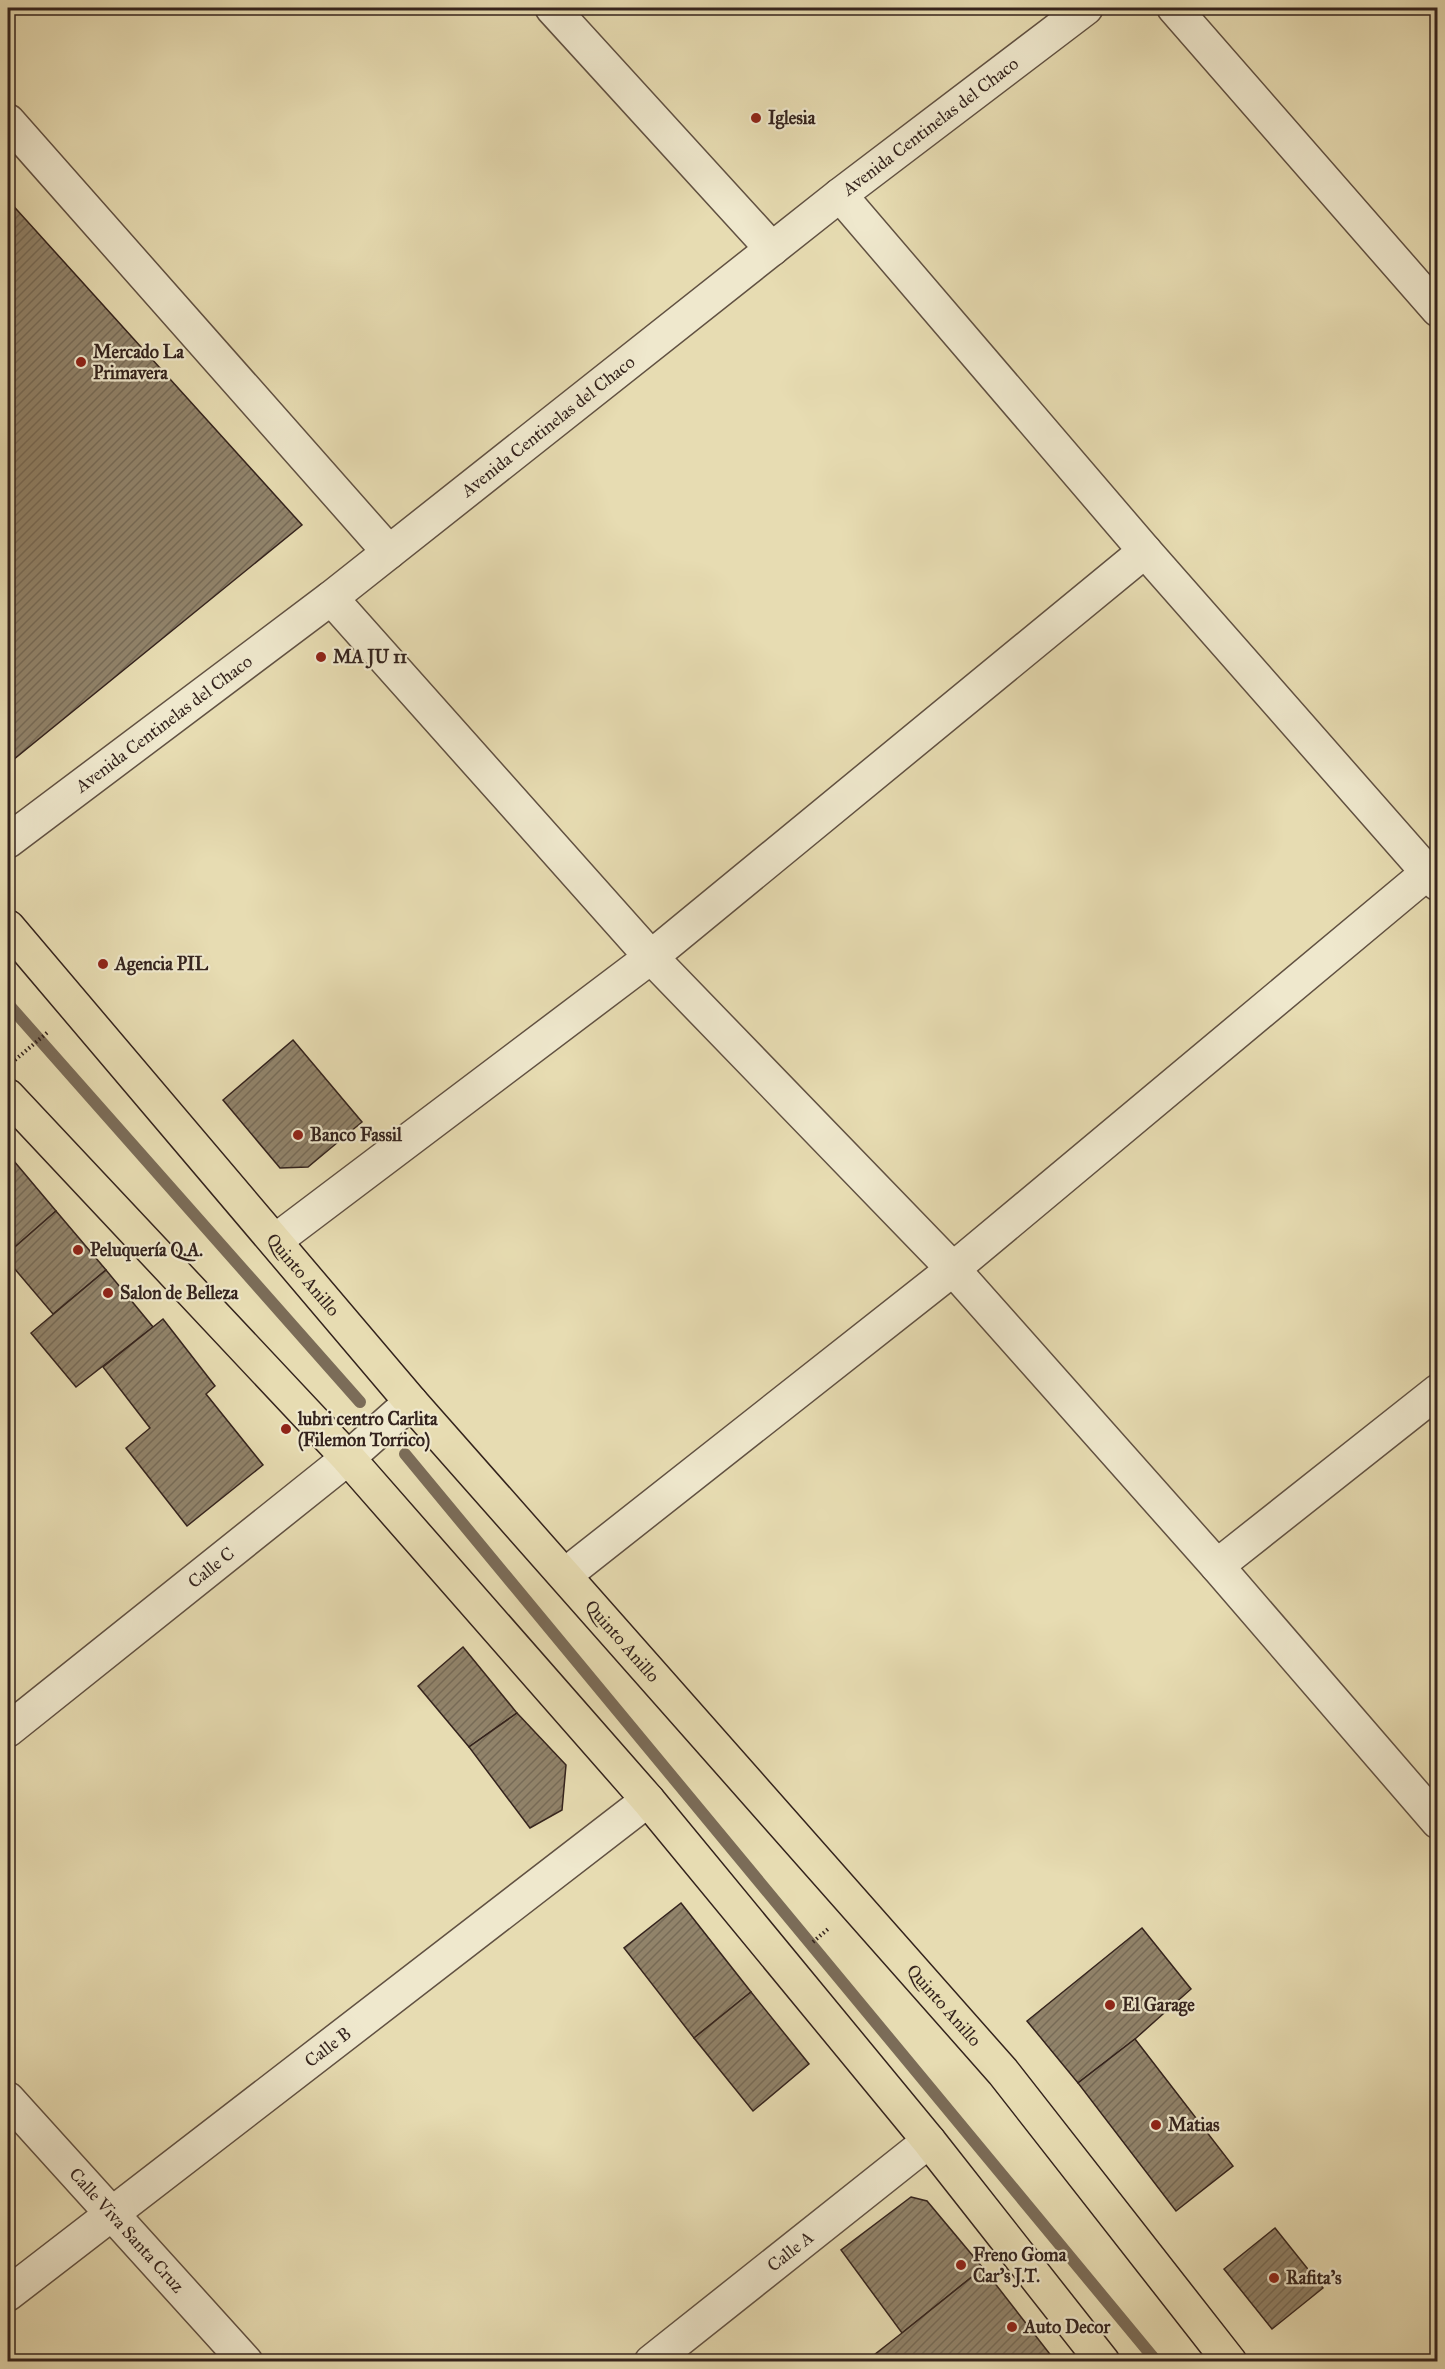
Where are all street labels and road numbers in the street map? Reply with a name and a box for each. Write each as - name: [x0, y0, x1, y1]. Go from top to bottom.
- street label: Avenida Centinelas del Chaco: [837, 52, 1023, 201]
- street label: Avenida Centinelas del Chaco: [456, 351, 639, 502]
- street label: Avenida Centinelas del Chaco: [70, 650, 257, 798]
- street label: Quinto Anillo: [262, 1229, 344, 1321]
- street label: Calle C: [183, 1542, 239, 1593]
- street label: Quinto Anillo: [580, 1596, 664, 1687]
- street label: Quinto Anillo: [902, 1960, 986, 2051]
- street label: Calle B: [300, 2022, 355, 2072]
- street label: Calle Viva Santa Cruz: [65, 2163, 189, 2297]
- street label: Calle A: [763, 2226, 818, 2276]

